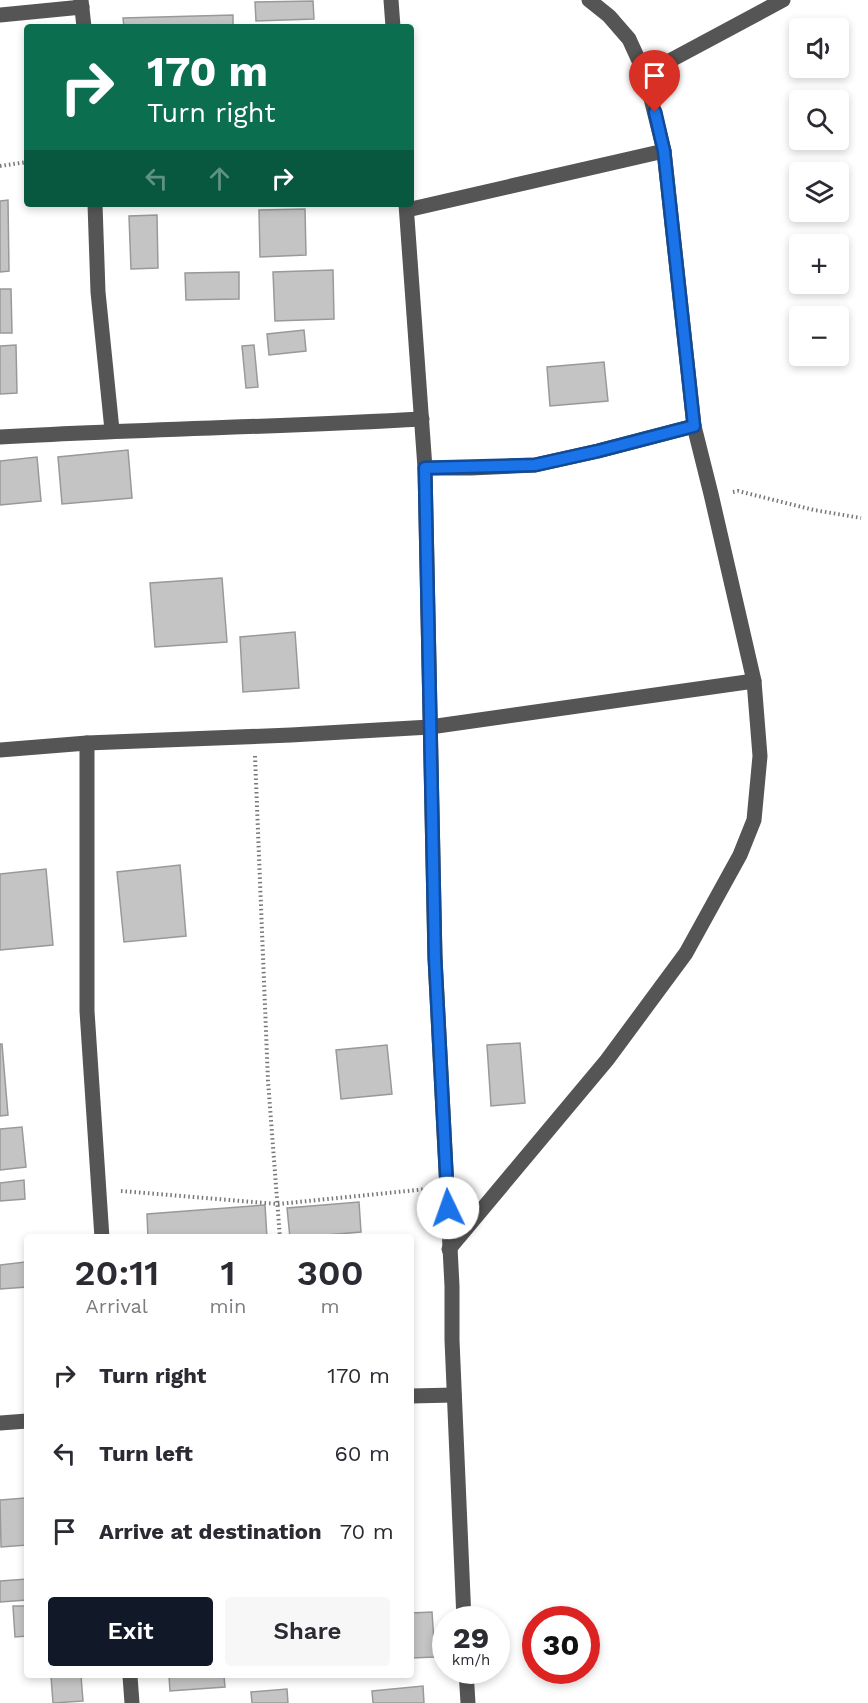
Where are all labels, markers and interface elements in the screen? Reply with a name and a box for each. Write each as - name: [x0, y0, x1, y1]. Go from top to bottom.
- map controls: [789, 18, 849, 366]
- button: sound: [789, 18, 849, 78]
- text: 170 m: [147, 47, 268, 96]
- icon: right: [48, 48, 126, 126]
- pin: [629, 50, 680, 112]
- icon: arrive: [638, 59, 671, 92]
- button: search: [789, 90, 849, 150]
- text: Turn right: [147, 97, 276, 129]
- icon: left: [140, 162, 173, 195]
- icon: ahead: [203, 162, 236, 195]
- icon: right: [266, 162, 299, 195]
- button: layers: [789, 162, 849, 222]
- button: +: [789, 234, 849, 294]
- button: −: [789, 306, 849, 366]
- position arrow: [416, 1176, 480, 1240]
- text: 20:11: [74, 1252, 159, 1294]
- text: 1: [220, 1252, 235, 1294]
- text: 300: [297, 1252, 364, 1294]
- text: Arrival: [86, 1294, 148, 1318]
- text: min: [210, 1294, 246, 1318]
- text: m: [321, 1294, 340, 1318]
- icon: right: [48, 1359, 81, 1392]
- text: Turn right: [99, 1363, 206, 1388]
- text: 170 m: [327, 1363, 390, 1388]
- icon: left: [48, 1437, 81, 1470]
- text: Turn left: [99, 1441, 193, 1466]
- text: 60 m: [334, 1441, 390, 1466]
- icon: arrive: [48, 1515, 81, 1548]
- text: Arrive at destination: [99, 1519, 322, 1544]
- text: 70 m: [340, 1519, 394, 1544]
- button: Exit: [48, 1597, 213, 1666]
- button: Share: [225, 1597, 390, 1666]
- speed limit sign: 30: [522, 1606, 600, 1684]
- text: 29: [453, 1620, 489, 1655]
- text: km/h: [452, 1651, 490, 1669]

